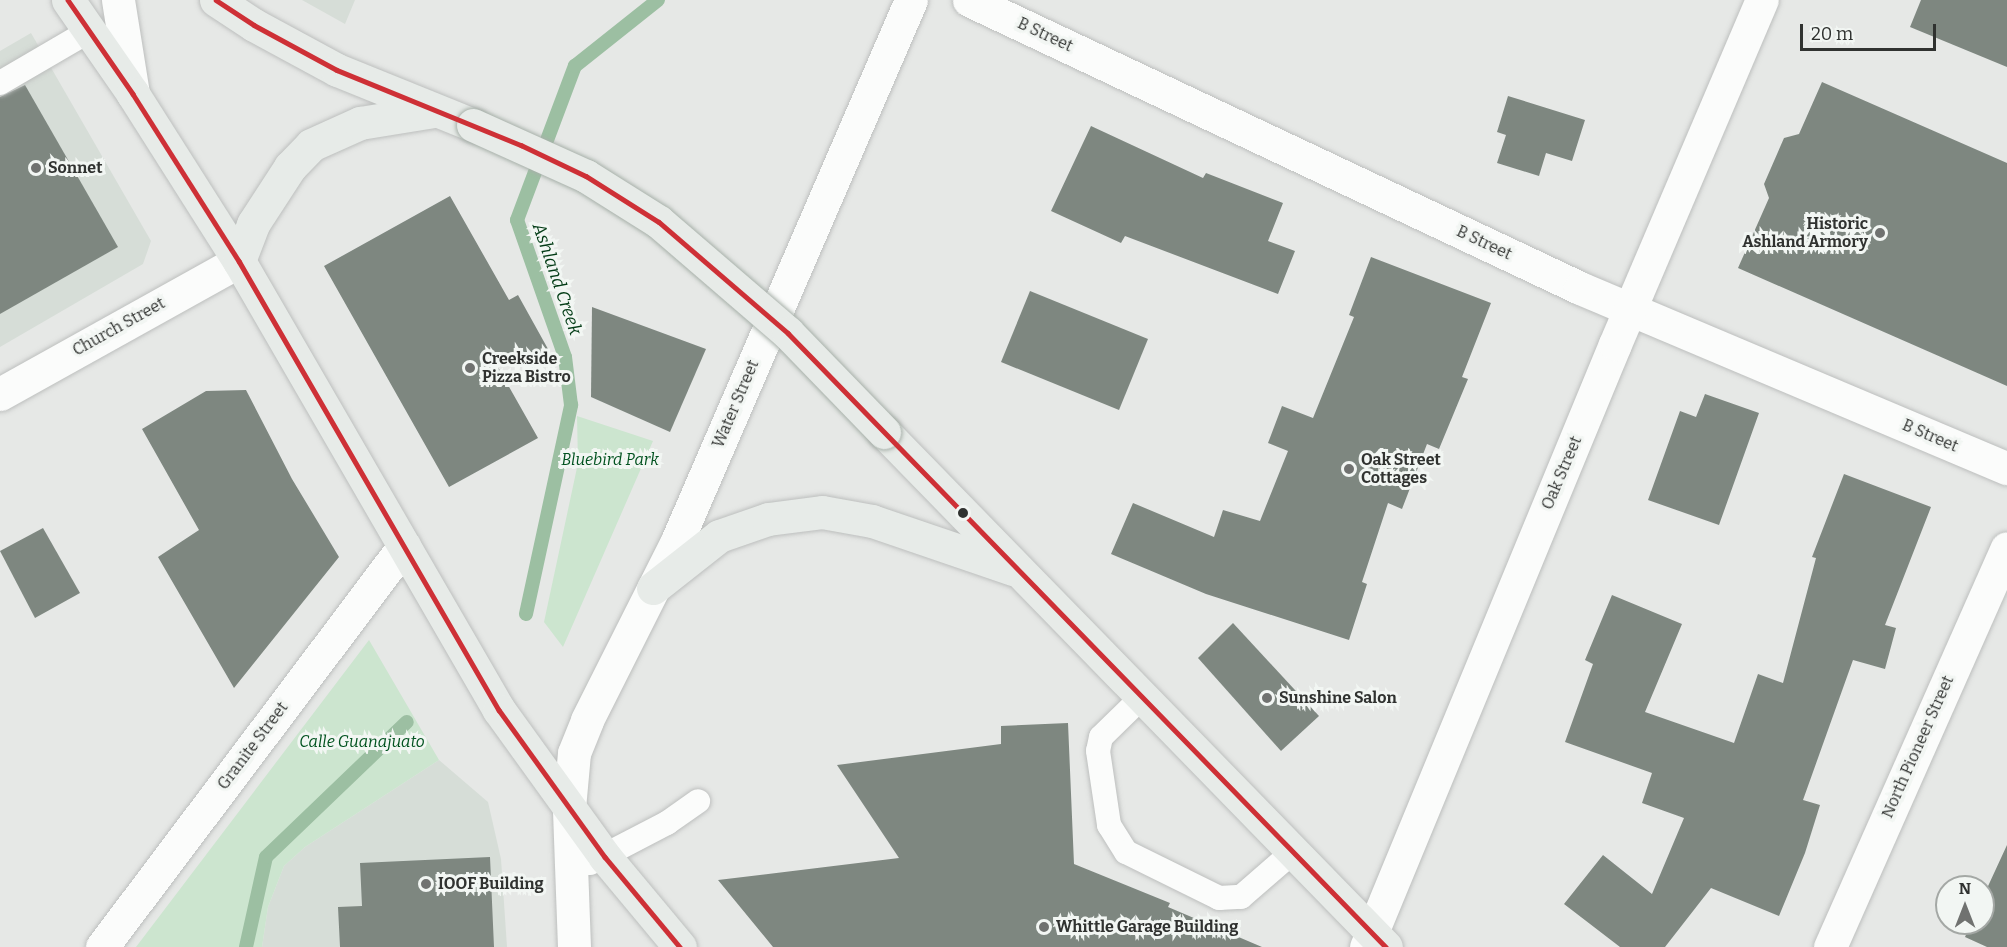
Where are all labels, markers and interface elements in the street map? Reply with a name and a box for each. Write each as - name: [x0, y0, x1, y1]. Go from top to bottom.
- scale bar: [1803, 12, 1940, 50]
- street label: B Street: [1014, 14, 1076, 56]
- text: 20 m: [1811, 23, 1853, 45]
- place label: Sonnet: [48, 158, 102, 178]
- marker: Sonnet: [29, 161, 43, 175]
- place label: Historic Ashland Armory: [1742, 214, 1868, 252]
- water label: Ashland Creek: [528, 220, 586, 338]
- street label: B Street: [1453, 222, 1515, 264]
- marker: Historic Ashland Armory: [1873, 226, 1887, 240]
- street label: Church Street: [69, 294, 169, 360]
- place label: Creekside Pizza Bistro: [482, 349, 571, 387]
- street label: Water Street: [709, 357, 763, 451]
- marker: Creekside Pizza Bistro: [463, 361, 477, 375]
- street label: B Street: [1899, 416, 1961, 456]
- street label: Oak Street: [1538, 433, 1586, 513]
- park label: Bluebird Park: [561, 450, 659, 470]
- place label: Oak Street Cottages: [1361, 450, 1441, 488]
- marker: Oak Street Cottages: [1342, 462, 1356, 476]
- unlabelled marker: [957, 507, 969, 519]
- street label: North Pioneer Street: [1878, 673, 1958, 821]
- place label: Sunshine Salon: [1279, 688, 1397, 708]
- marker: Sunshine Salon: [1260, 691, 1274, 705]
- street label: Granite Street: [214, 698, 292, 794]
- park label: Calle Guanajuato: [299, 732, 425, 752]
- place label: IOOF Building: [438, 874, 544, 894]
- north arrow: [1935, 875, 1995, 935]
- marker: IOOF Building: [419, 877, 433, 891]
- text: N: [1959, 879, 1971, 898]
- place label: Whittle Garage Building: [1056, 917, 1238, 937]
- marker: Whittle Garage Building: [1037, 920, 1051, 934]

